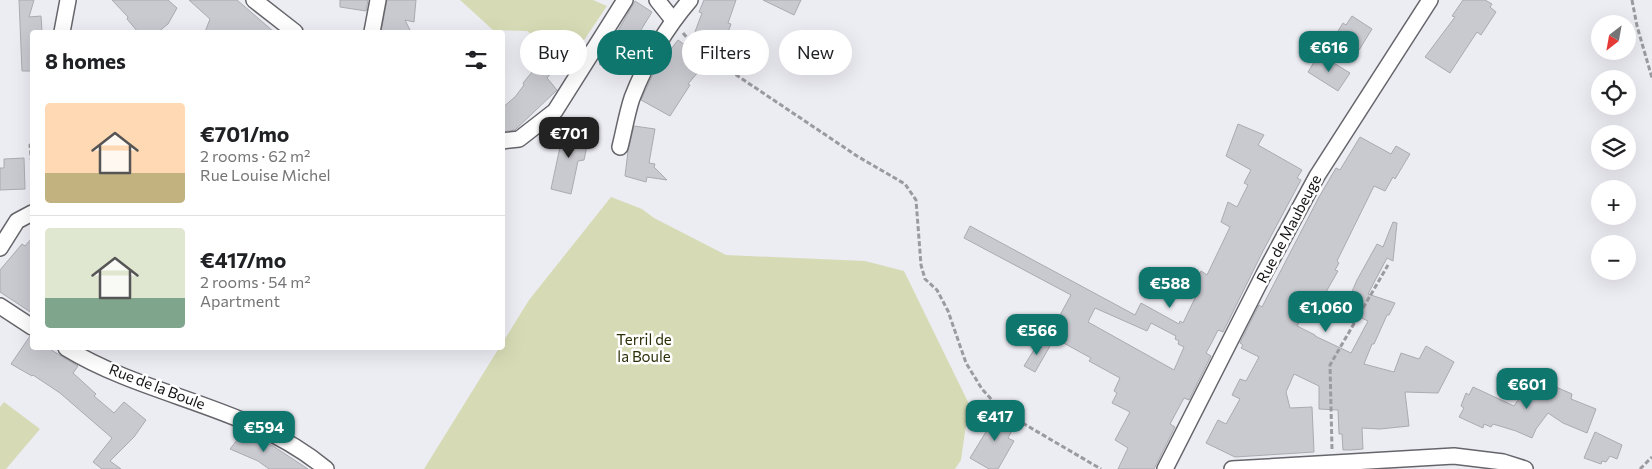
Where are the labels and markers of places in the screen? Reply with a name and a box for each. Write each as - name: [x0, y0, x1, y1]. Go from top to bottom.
- pin: €616: [1299, 30, 1359, 73]
- pin: €701: [539, 116, 599, 159]
- pin: €588: [1140, 266, 1200, 309]
- pin: €1,060: [1285, 290, 1367, 333]
- pin: €566: [1007, 314, 1067, 356]
- pin: €601: [1497, 368, 1557, 410]
- pin: €417: [965, 400, 1025, 442]
- pin: €594: [234, 410, 294, 453]

